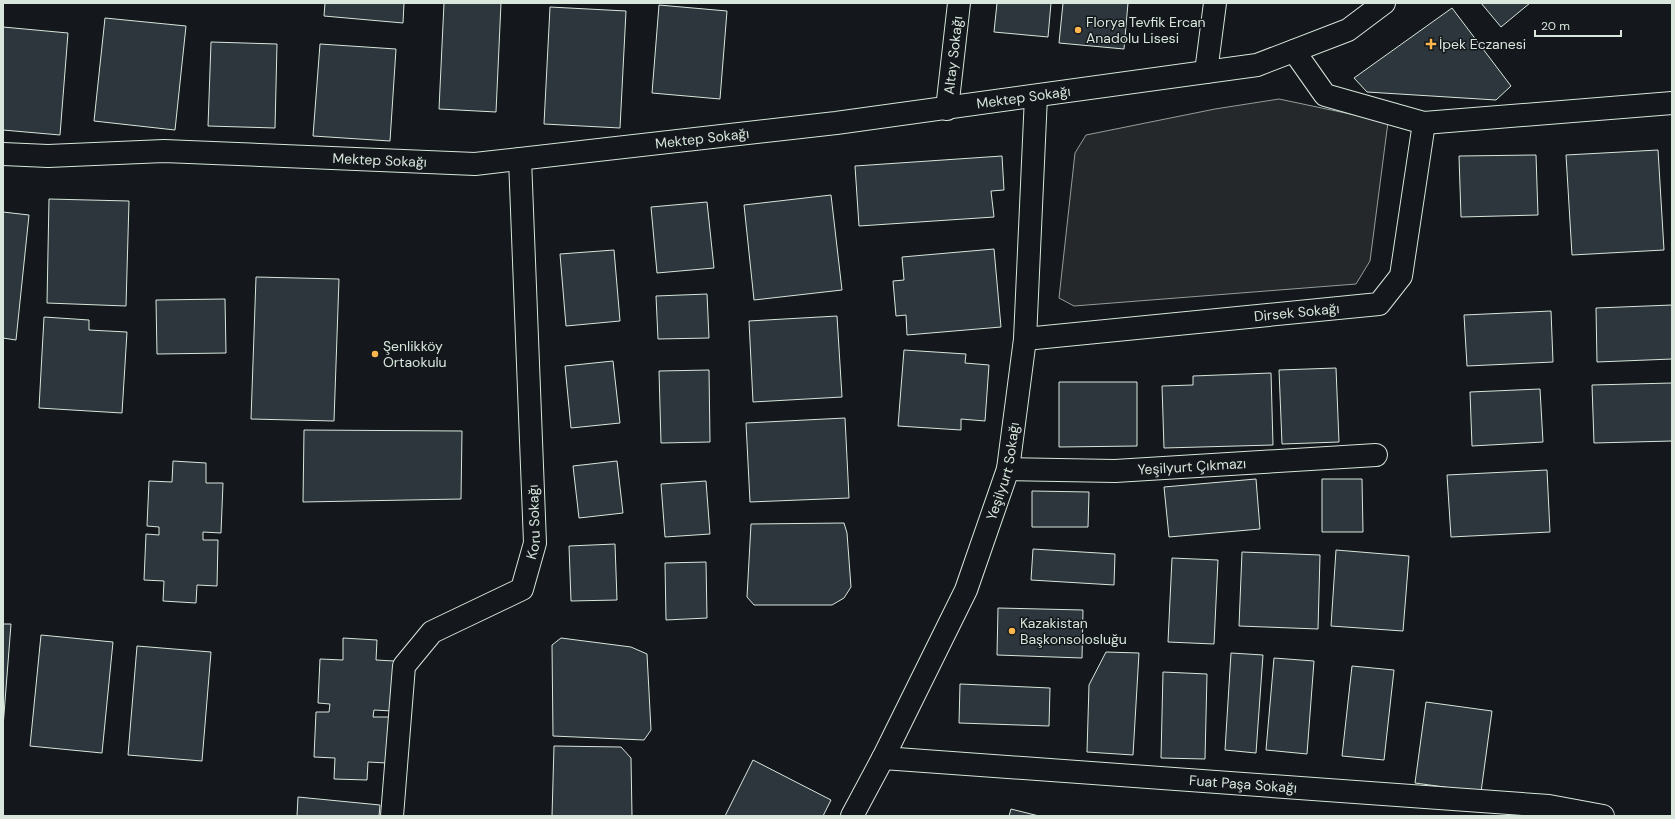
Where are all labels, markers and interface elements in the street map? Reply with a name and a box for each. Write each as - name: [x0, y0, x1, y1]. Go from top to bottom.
- scale bar: [1535, 12, 1621, 38]
- place label: Florya Tevfik Ercan Anadolu Lisesi: [1086, 13, 1206, 47]
- street label: Altay Sokağı: [940, 15, 966, 96]
- text: 20 m: [1541, 18, 1570, 34]
- marker: Florya Tevfik Ercan Anadolu Lisesi: [1073, 25, 1083, 35]
- place label: İpek Eczanesi: [1439, 35, 1526, 53]
- marker: İpek Eczanesi: [1426, 39, 1436, 49]
- street label: Mektep Sokağı: [975, 82, 1072, 113]
- street label: Mektep Sokağı: [654, 124, 750, 152]
- street label: Mektep Sokağı: [332, 149, 427, 171]
- street label: Dirsek Sokağı: [1253, 299, 1340, 325]
- place label: Şenlikköy Ortaokulu: [383, 337, 447, 371]
- marker: Şenlikköy Ortaokulu: [370, 349, 380, 359]
- street label: Yeşilyurt Sokağı: [982, 421, 1023, 523]
- street label: Yeşilyurt Çıkmazı: [1137, 454, 1247, 479]
- street label: Koru Sokağı: [522, 484, 544, 561]
- place label: Kazakistan Başkonsolosluğu: [1020, 614, 1127, 648]
- marker: Kazakistan Başkonsolosluğu: [1007, 626, 1017, 636]
- street label: Fuat Paşa Sokağı: [1189, 771, 1298, 797]

